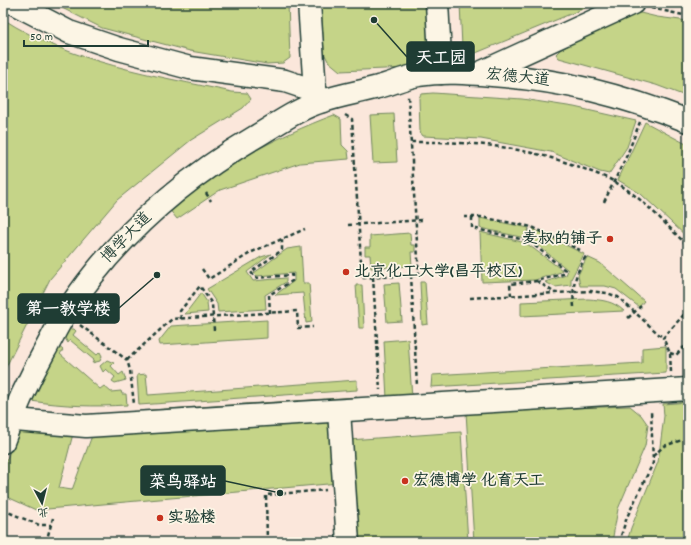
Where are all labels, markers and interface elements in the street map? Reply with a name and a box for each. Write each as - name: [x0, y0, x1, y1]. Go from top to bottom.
- scale bar: [24, 22, 148, 48]
- text: 50 m: [30, 29, 53, 46]
- callout: 天工园: [407, 42, 474, 71]
- text: 天工园: [416, 48, 467, 72]
- street label: 宏德大道: [485, 63, 551, 93]
- street label: 博学大道: [96, 207, 158, 269]
- place label: 麦叔的铺子: [522, 228, 602, 251]
- marker: 麦叔的铺子: [605, 234, 615, 244]
- place label: 北京化工大学(昌平校区): [354, 261, 522, 284]
- marker: 北京化工大学(昌平校区): [341, 267, 351, 277]
- callout: 第一教学楼: [18, 294, 119, 323]
- text: 第一教学楼: [26, 299, 111, 323]
- callout: 菜鸟驿站: [141, 466, 225, 495]
- place label: 宏德博学 化育天工: [413, 470, 545, 493]
- text: 菜鸟驿站: [149, 472, 217, 496]
- marker: 宏德博学 化育天工: [400, 476, 410, 486]
- north arrow: [22, 483, 62, 523]
- text: 北: [37, 502, 49, 520]
- place label: 实验楼: [168, 507, 216, 530]
- marker: 实验楼: [155, 513, 165, 523]

